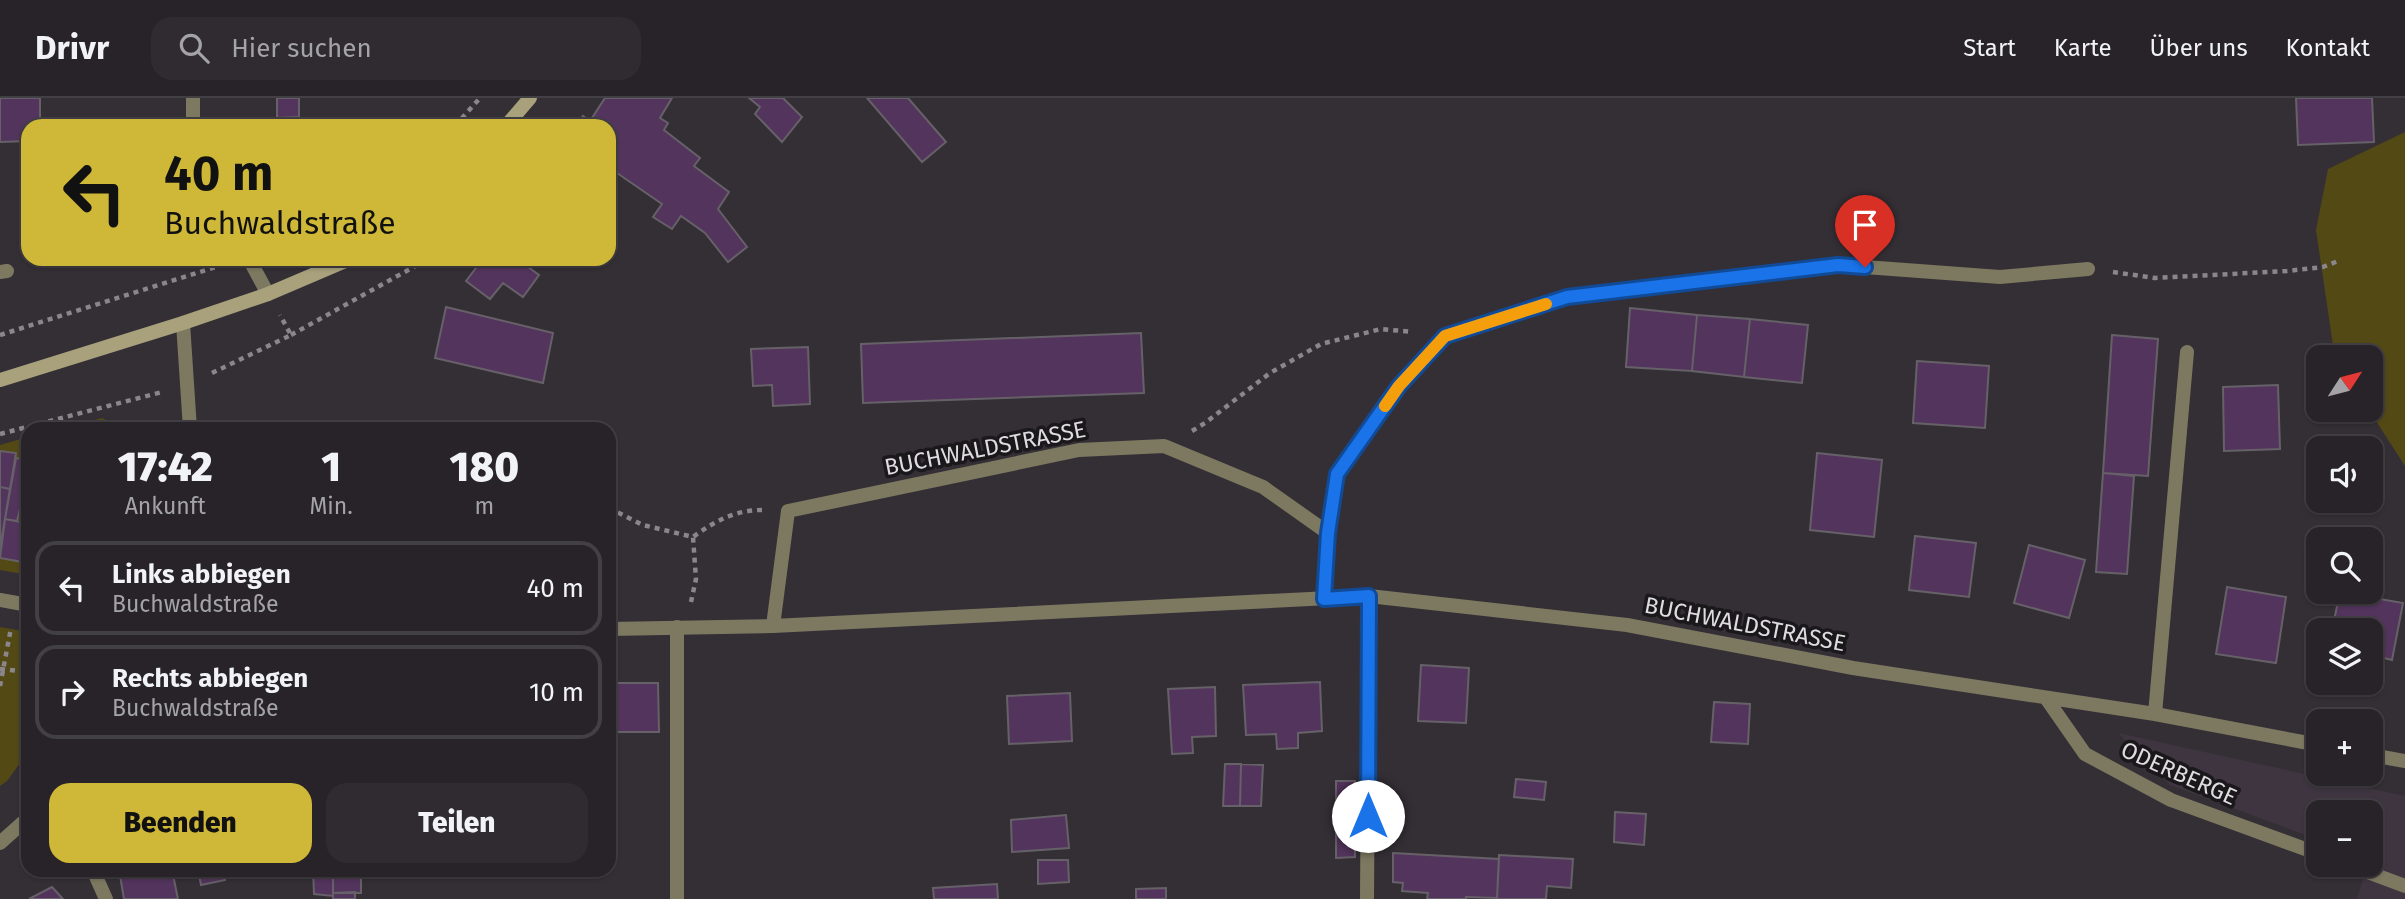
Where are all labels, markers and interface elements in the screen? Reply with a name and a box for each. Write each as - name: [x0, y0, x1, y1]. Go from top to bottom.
- search box: [151, 17, 641, 80]
- text: Drivr: [35, 28, 109, 68]
- icon: search: [175, 29, 213, 67]
- text: Hier suchen: [231, 33, 372, 64]
- text: Start: [1963, 34, 2016, 62]
- text: Karte: [2054, 34, 2112, 62]
- text: Über uns: [2150, 34, 2248, 62]
- text: Kontakt: [2286, 34, 2370, 62]
- text: 40 m: [164, 144, 273, 203]
- icon: left: [49, 147, 140, 238]
- pin: [1835, 195, 1895, 267]
- text: Buchwaldstraße: [164, 204, 396, 242]
- icon: arrive: [1846, 206, 1884, 244]
- north arrow: [2306, 345, 2384, 422]
- map controls: [2306, 345, 2383, 877]
- street label: BUCHWALDSTRASSE: [882, 415, 1088, 481]
- button: sound: [2306, 436, 2383, 513]
- text: 17:42: [118, 442, 213, 492]
- text: 1: [321, 442, 341, 492]
- text: 180: [450, 442, 519, 492]
- text: Ankunft: [125, 492, 206, 520]
- text: Min.: [309, 492, 353, 520]
- text: m: [475, 492, 494, 520]
- button: search: [2306, 527, 2383, 604]
- text: Links abbiegen: [112, 559, 291, 590]
- icon: left: [53, 569, 91, 607]
- text: 40 m: [526, 573, 584, 604]
- text: Buchwaldstraße: [112, 590, 279, 618]
- street label: BUCHWALDSTRASSE: [1642, 591, 1848, 657]
- button: layers: [2306, 618, 2383, 695]
- text: Rechts abbiegen: [112, 663, 308, 694]
- icon: right: [53, 673, 91, 711]
- text: 10 m: [529, 677, 584, 708]
- text: Buchwaldstraße: [112, 694, 279, 722]
- button: +: [2306, 709, 2383, 786]
- street label: ODERBERGE: [2117, 735, 2241, 811]
- position arrow: [1331, 779, 1405, 853]
- button: Beenden: [49, 783, 312, 863]
- button: Teilen: [326, 783, 588, 863]
- button: −: [2306, 800, 2383, 877]

